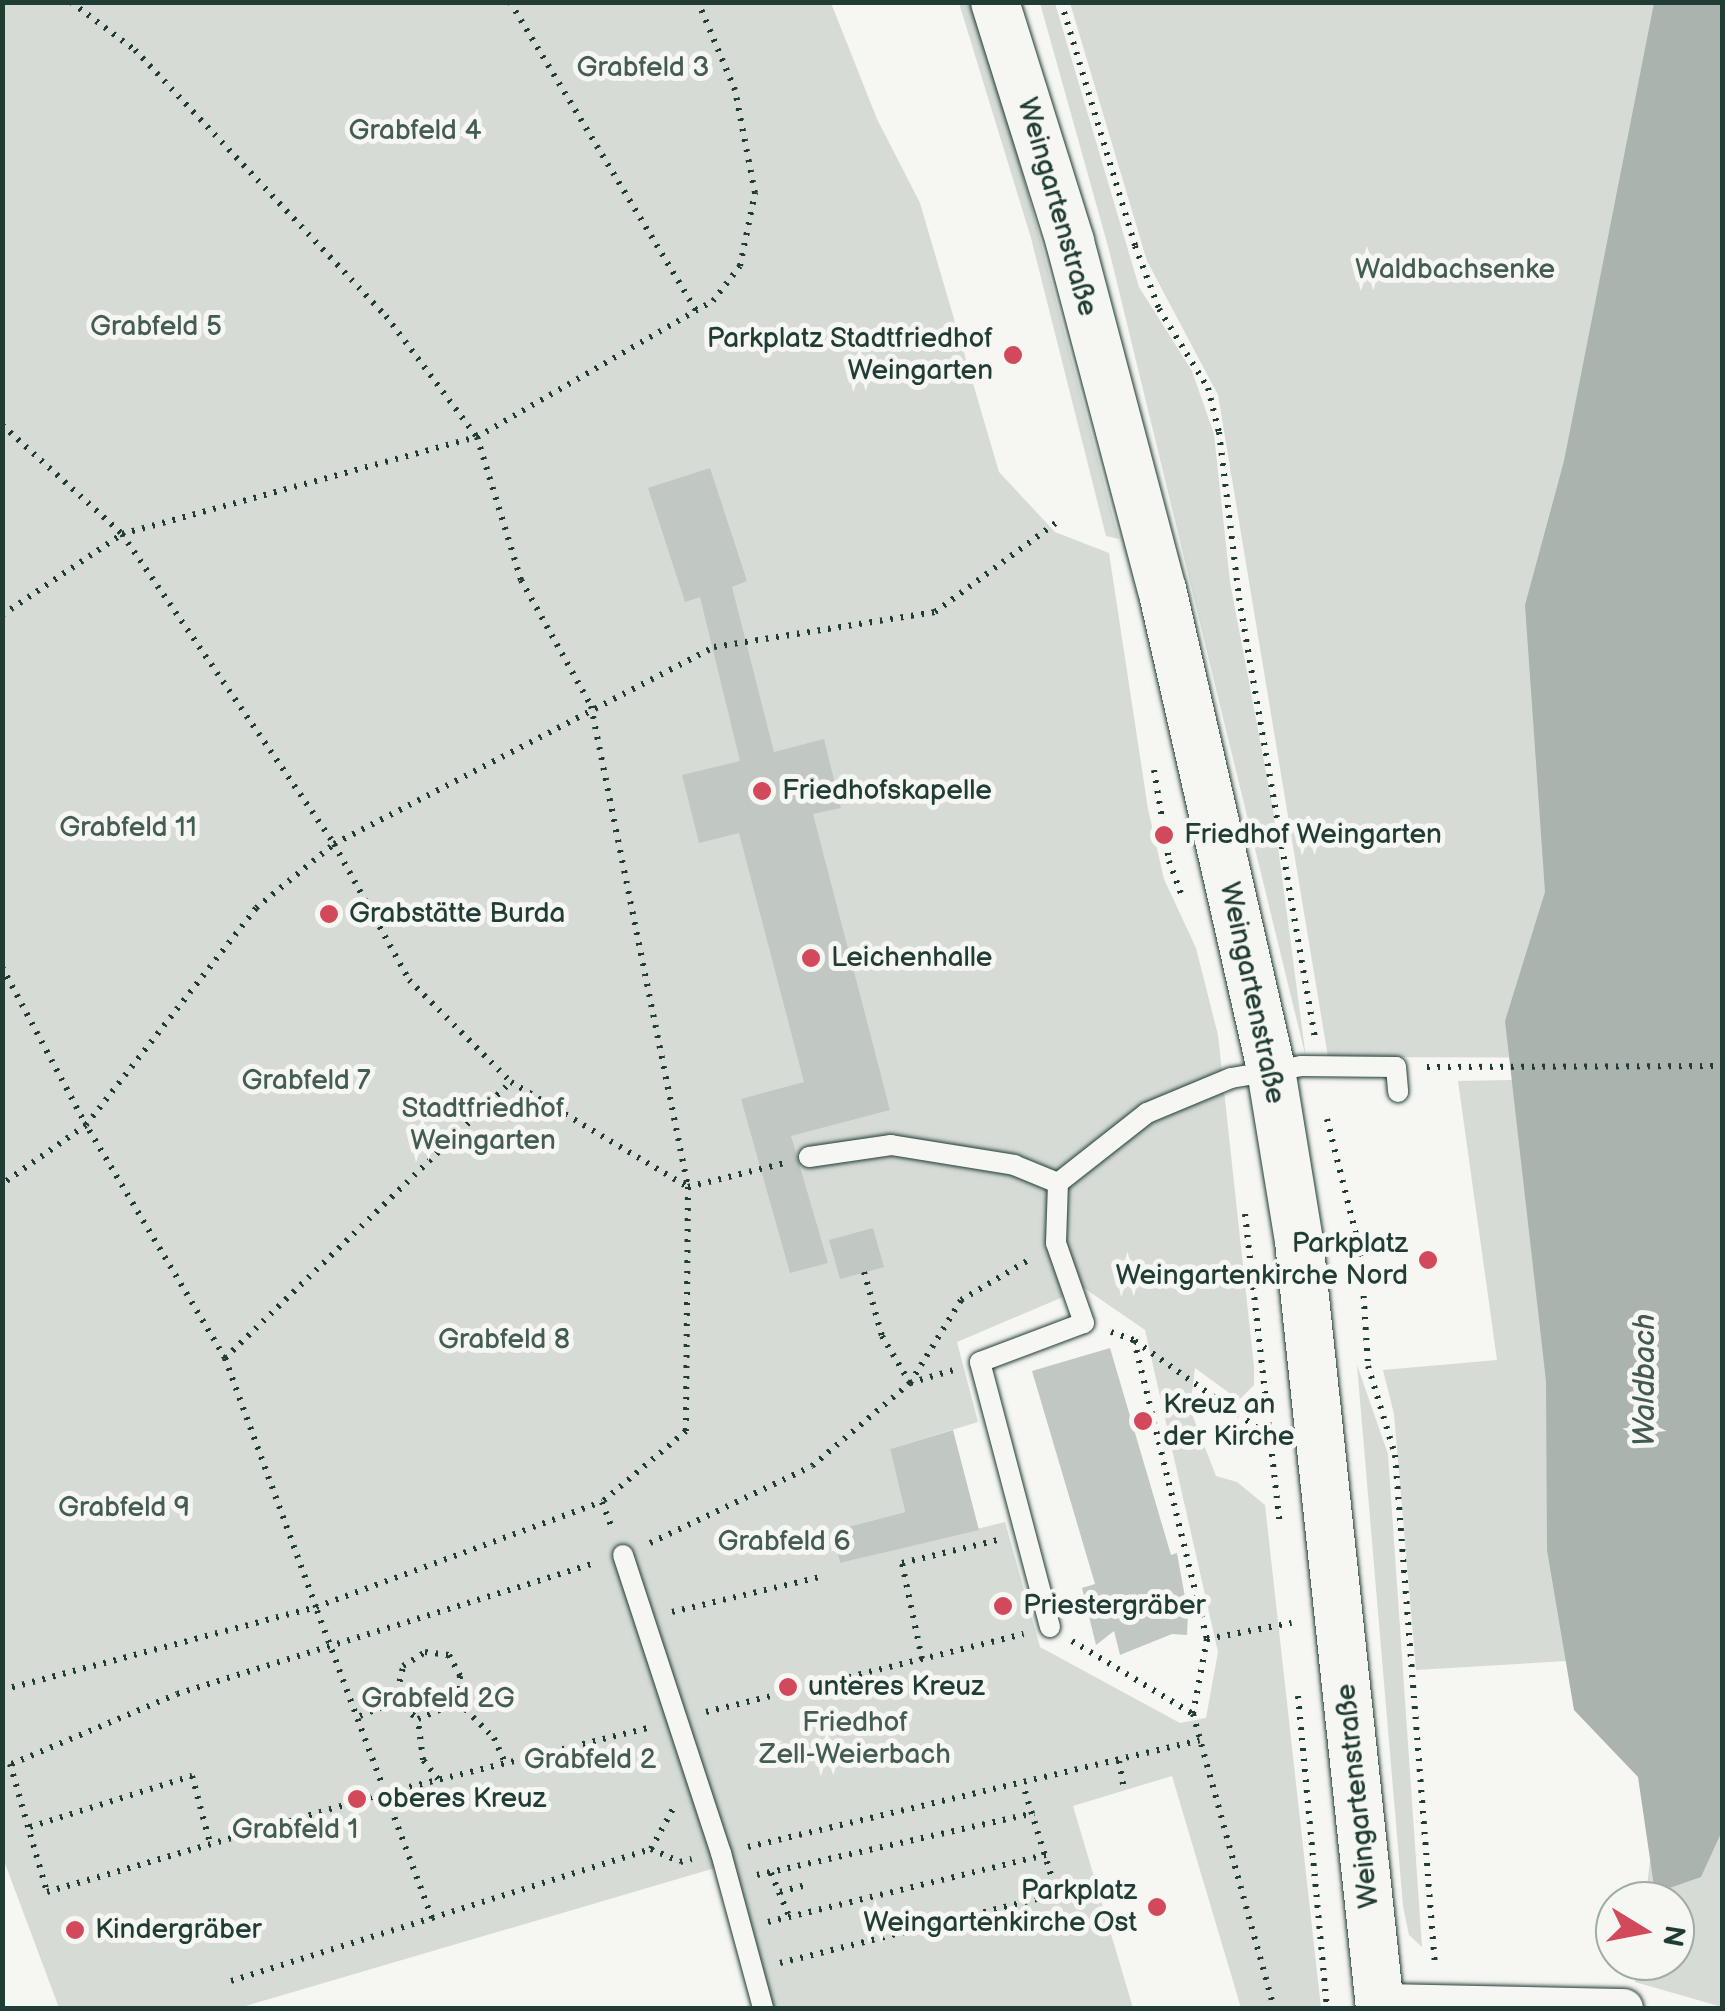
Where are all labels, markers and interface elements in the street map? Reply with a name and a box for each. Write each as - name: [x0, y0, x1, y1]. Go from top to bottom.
- park label: Grabfeld 3: [576, 51, 710, 85]
- street label: Weingartenstraße: [1010, 94, 1104, 320]
- park label: Grabfeld 4: [349, 114, 481, 148]
- park label: Waldbachsenke: [1355, 253, 1555, 287]
- park label: Grabfeld 5: [90, 310, 222, 344]
- place label: Parkplatz Stadtfriedhof Weingarten: [706, 322, 993, 388]
- marker: Parkplatz Stadtfriedhof Weingarten: [1002, 344, 1024, 366]
- place label: Friedhofskapelle: [782, 774, 992, 808]
- marker: Friedhofskapelle: [751, 780, 773, 802]
- park label: Grabfeld 11: [59, 811, 197, 845]
- place label: Friedhof Weingarten: [1184, 818, 1443, 852]
- marker: Friedhof Weingarten: [1153, 824, 1175, 846]
- street label: Weingartenstraße: [1212, 879, 1292, 1107]
- place label: Grabstätte Burda: [349, 897, 565, 931]
- marker: Grabstätte Burda: [318, 903, 340, 925]
- place label: Leichenhalle: [831, 941, 992, 975]
- marker: Leichenhalle: [800, 947, 822, 969]
- park label: Grabfeld 7: [241, 1064, 371, 1098]
- park label: Stadtfriedhof Weingarten: [401, 1092, 565, 1158]
- place label: Parkplatz Weingartenkirche Nord: [1116, 1227, 1408, 1293]
- marker: Parkplatz Weingartenkirche Nord: [1417, 1249, 1439, 1271]
- water label: Waldbach: [1627, 1314, 1663, 1446]
- park label: Grabfeld 8: [438, 1323, 570, 1357]
- place label: Kreuz an der Kirche: [1163, 1388, 1294, 1454]
- marker: Kreuz an der Kirche: [1132, 1410, 1154, 1432]
- park label: Grabfeld 9: [58, 1491, 190, 1525]
- park label: Grabfeld 6: [718, 1525, 850, 1559]
- place label: Priestergräber: [1023, 1589, 1206, 1623]
- marker: Priestergräber: [992, 1595, 1014, 1617]
- place label: unteres Kreuz: [808, 1670, 985, 1704]
- marker: unteres Kreuz: [777, 1676, 799, 1698]
- park label: Grabfeld 2G: [361, 1682, 515, 1716]
- street label: Weingartenstraße: [1330, 1682, 1386, 1910]
- park label: Friedhof Zell-Weierbach: [759, 1706, 951, 1772]
- park label: Grabfeld 2: [524, 1743, 656, 1777]
- place label: oberes Kreuz: [377, 1782, 546, 1816]
- marker: oberes Kreuz: [346, 1788, 368, 1810]
- park label: Grabfeld 1: [232, 1813, 358, 1847]
- place label: Parkplatz Weingartenkirche Ost: [863, 1874, 1137, 1940]
- north arrow: [1595, 1881, 1695, 1981]
- marker: Parkplatz Weingartenkirche Ost: [1146, 1896, 1168, 1918]
- place label: Kindergräber: [95, 1913, 262, 1947]
- marker: Kindergräber: [64, 1919, 86, 1941]
- text: N: [1655, 1923, 1691, 1949]

